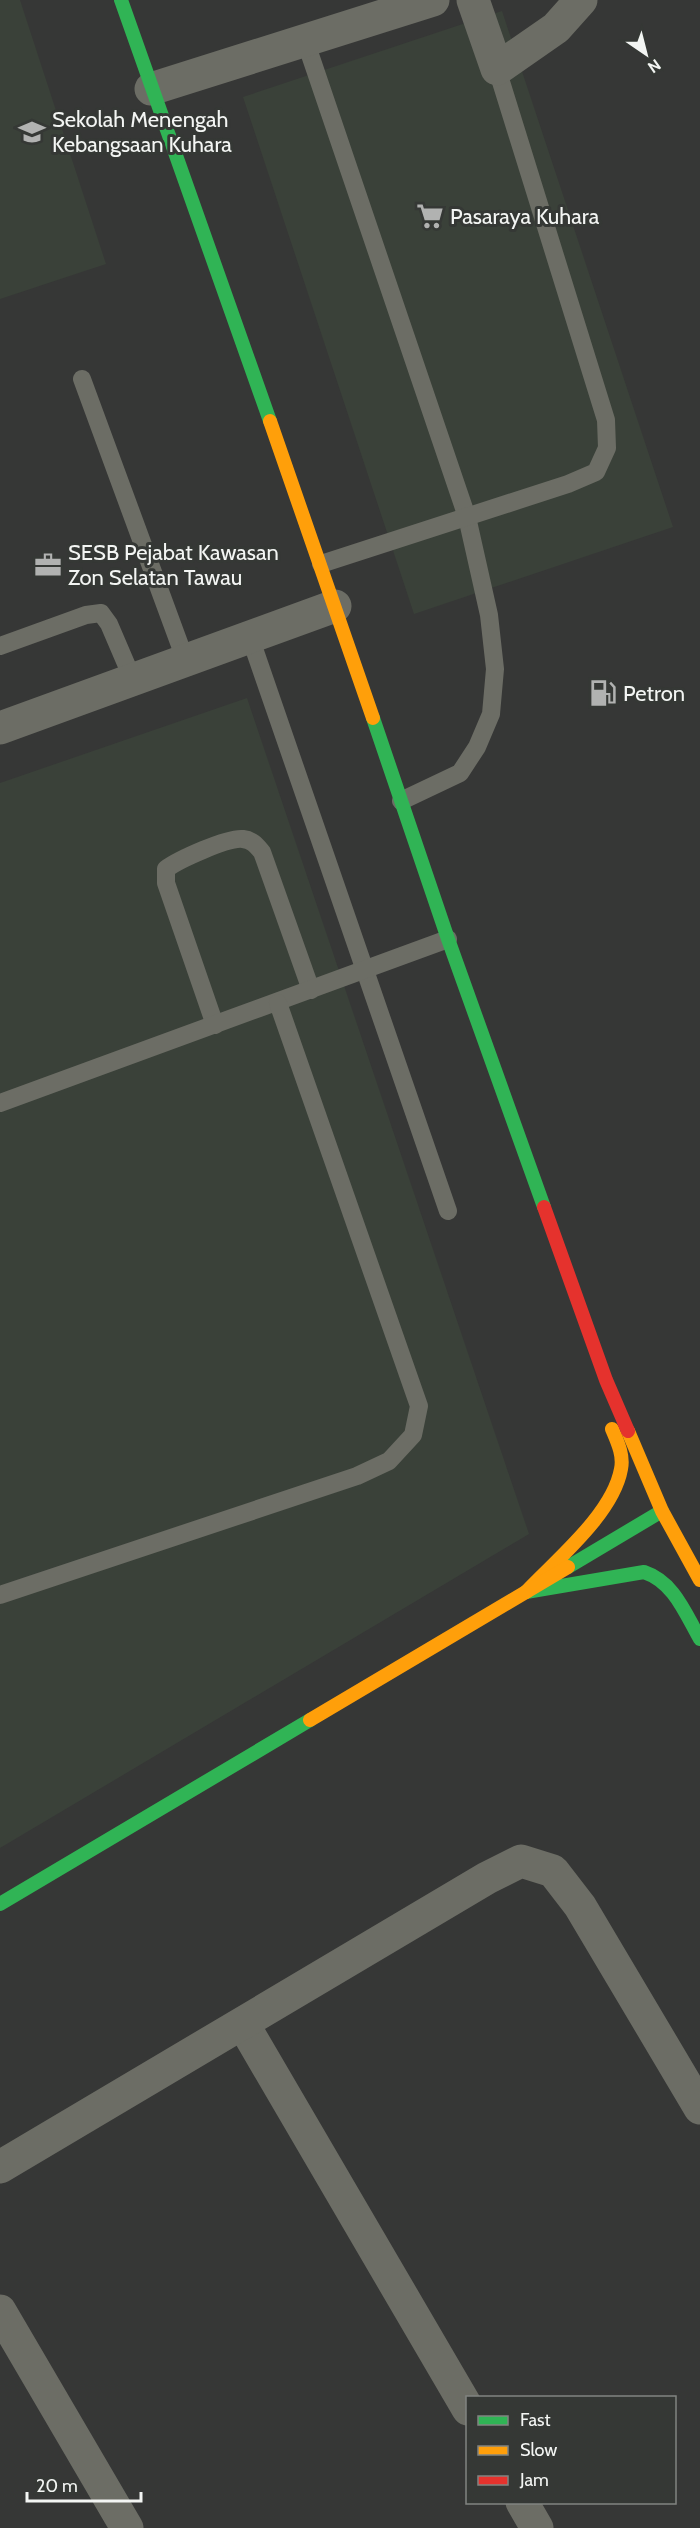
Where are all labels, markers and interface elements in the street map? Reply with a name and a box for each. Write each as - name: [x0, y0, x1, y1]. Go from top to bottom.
- north arrow: [616, 24, 676, 84]
- text: N: [644, 55, 664, 77]
- place label: Sekolah Menengah Kebangsaan Kuhara: [52, 106, 232, 158]
- school or university icon: Sekolah Menengah Kebangsaan Kuhara: [17, 117, 47, 147]
- supermarket icon: Pasaraya Kuhara: [415, 201, 445, 231]
- place label: Pasaraya Kuhara: [450, 203, 600, 230]
- place label: SESB Pejabat Kawasan Zon Selatan Tawau: [68, 539, 279, 591]
- office icon: SESB Pejabat Kawasan Zon Selatan Tawau: [33, 550, 63, 580]
- fuel station icon: Petron: [588, 678, 618, 708]
- place label: Petron: [623, 680, 685, 707]
- legend: [466, 2396, 676, 2504]
- text: Fast: [520, 2409, 551, 2431]
- text: Slow: [520, 2439, 557, 2461]
- scale bar: [27, 2465, 141, 2503]
- text: Jam: [519, 2469, 549, 2491]
- text: 20 m: [36, 2475, 78, 2497]

